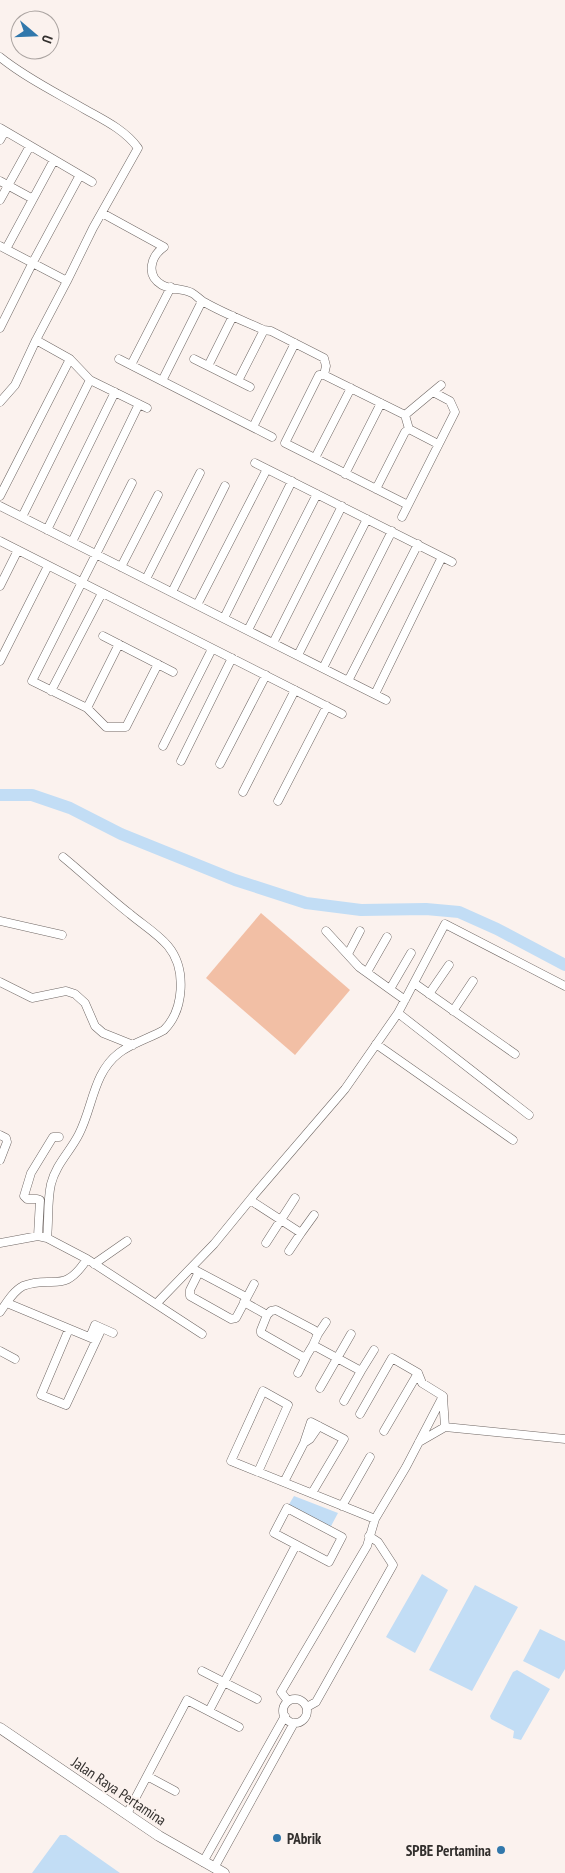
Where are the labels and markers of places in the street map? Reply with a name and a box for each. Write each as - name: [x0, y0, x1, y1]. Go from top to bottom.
- place label: PAbrik: [287, 1829, 322, 1848]
- marker: PAbrik: [271, 1832, 283, 1844]
- place label: SPBE Pertamina: [406, 1841, 491, 1860]
- marker: SPBE Pertamina: [495, 1844, 507, 1856]

